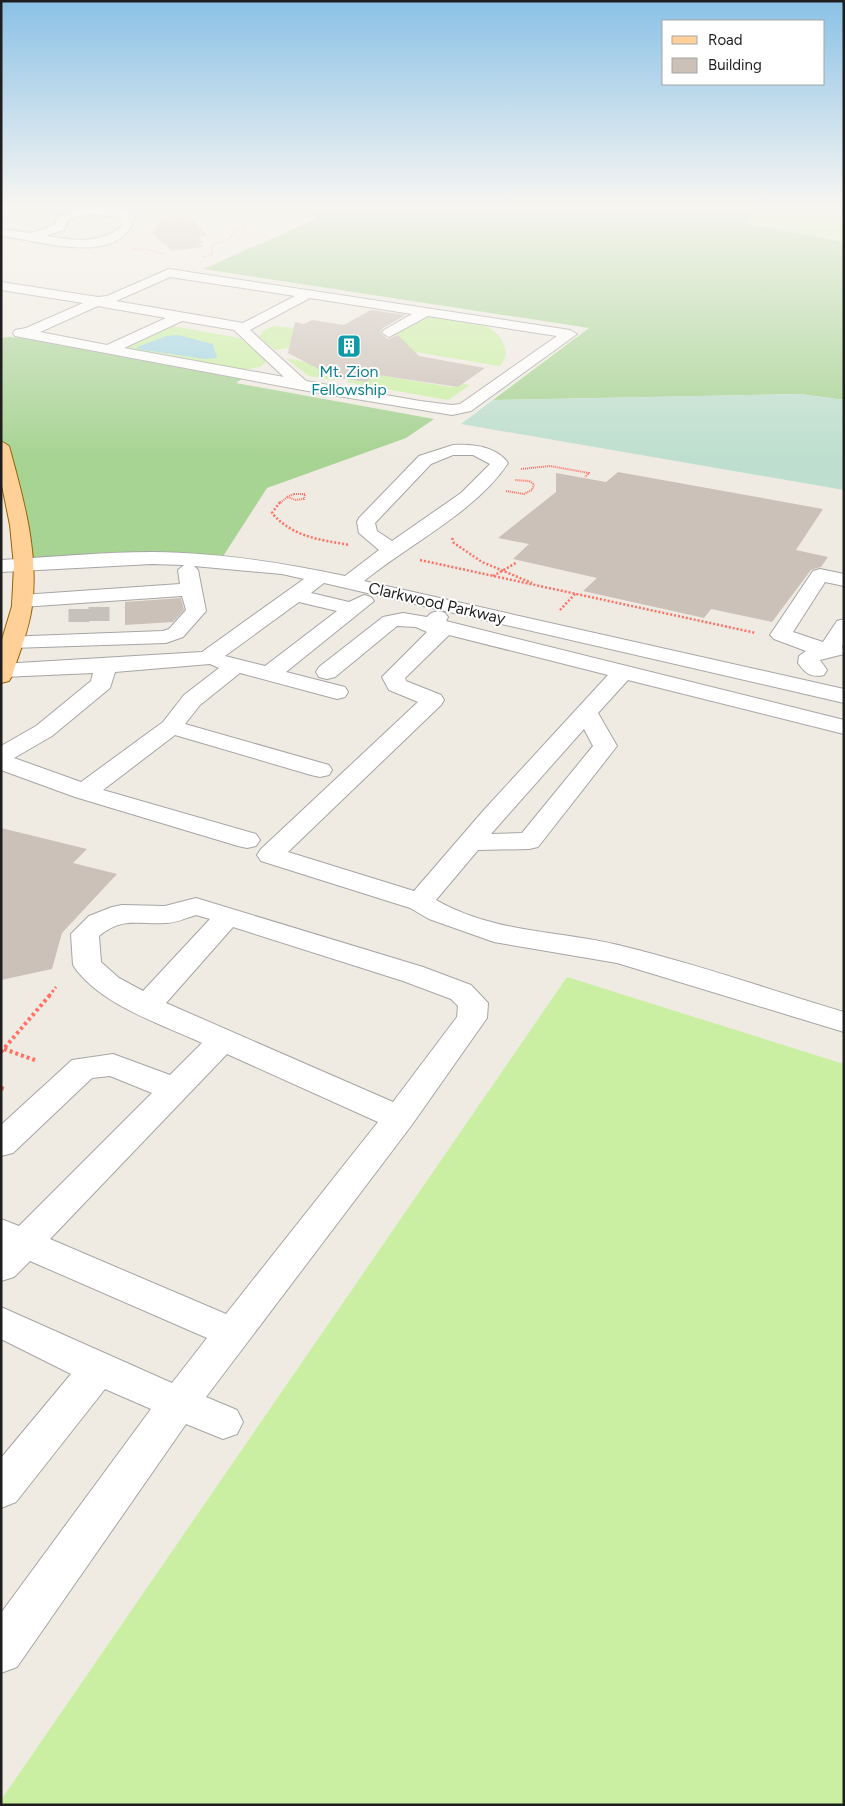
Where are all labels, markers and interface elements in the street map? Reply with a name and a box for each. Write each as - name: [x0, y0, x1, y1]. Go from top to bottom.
- legend: [662, 20, 825, 85]
- text: Road: [708, 31, 743, 49]
- text: Building: [708, 56, 762, 74]
- building icon: Mt. Zion Fellowship: [336, 333, 362, 359]
- place label: Mt. Zion Fellowship: [311, 362, 387, 399]
- street label: Clarkwood Parkway: [367, 578, 508, 628]

